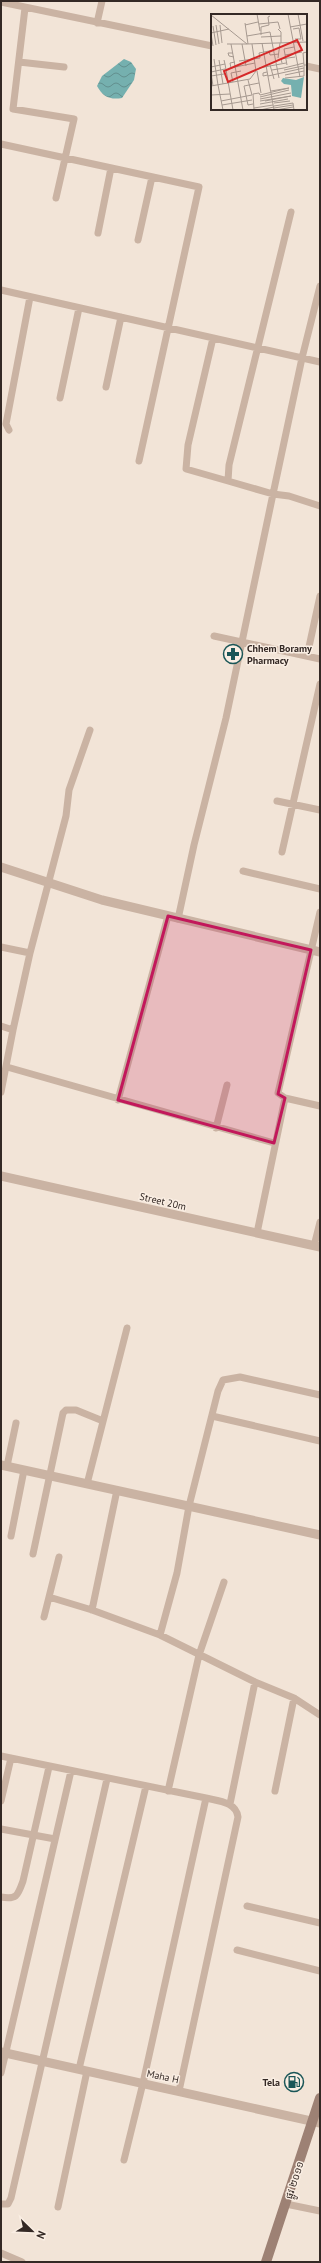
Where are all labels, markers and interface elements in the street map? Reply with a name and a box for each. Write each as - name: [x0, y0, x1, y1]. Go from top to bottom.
- inset map: [211, 14, 307, 110]
- place label: Chhem Boramy Pharmacy: [247, 642, 312, 667]
- pharmacy icon: Chhem Boramy Pharmacy: [222, 643, 244, 665]
- street label: Street 20m: [138, 1190, 187, 1213]
- street label: Maha H: [146, 2067, 180, 2086]
- fuel station icon: Tela: [283, 2071, 305, 2093]
- place label: Tela: [263, 2076, 280, 2089]
- street label: ផ្លូវ ២០១១: [282, 2160, 309, 2202]
- north arrow: [12, 2211, 52, 2251]
- text: N: [33, 2229, 49, 2241]

